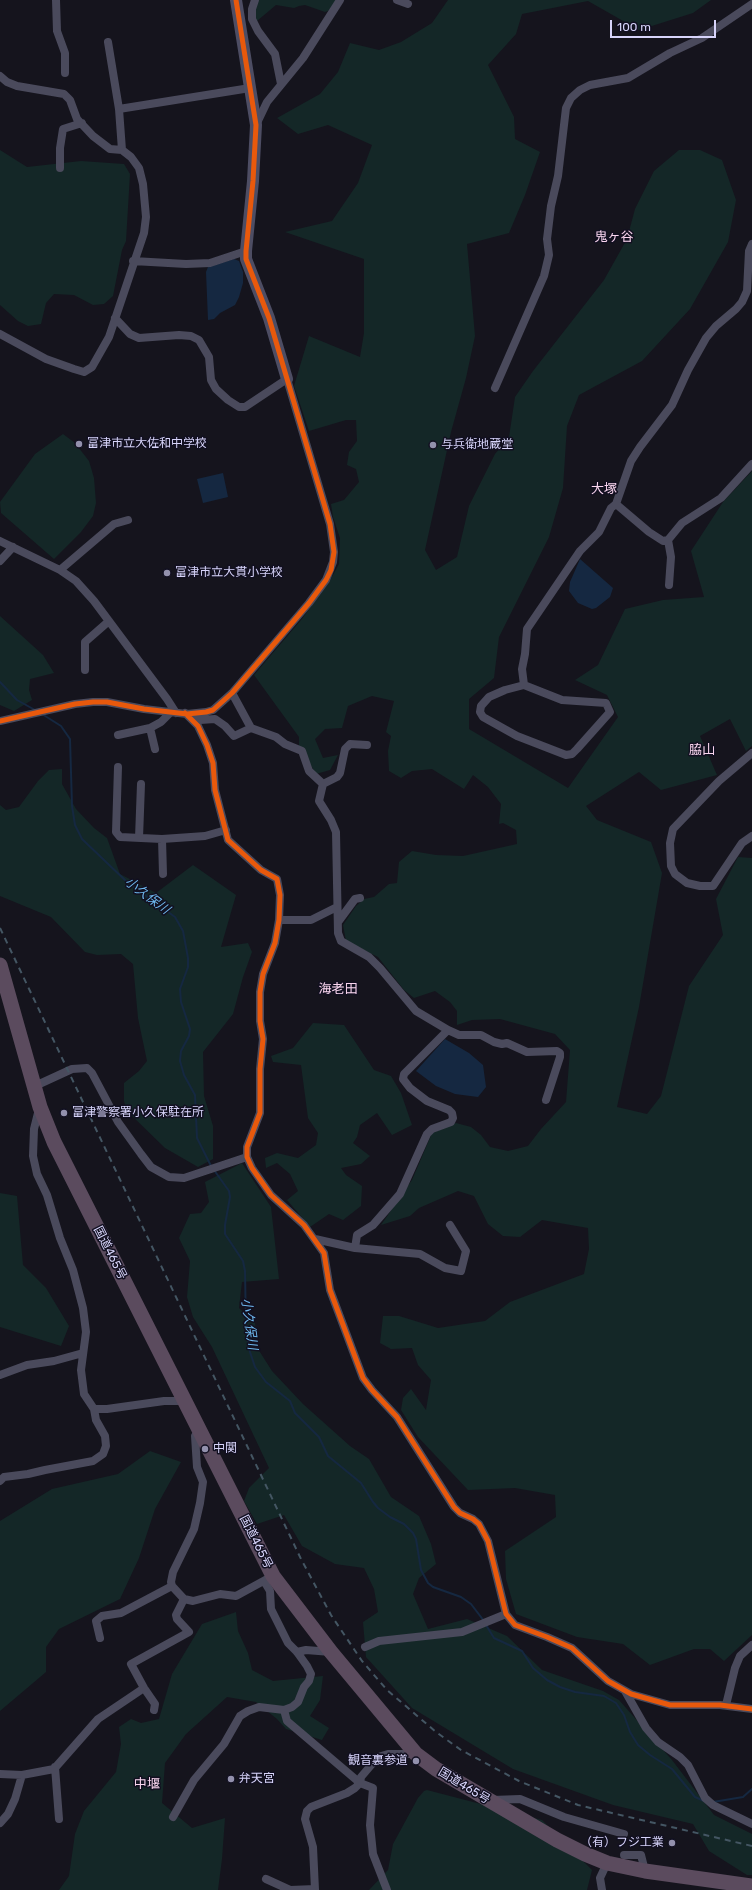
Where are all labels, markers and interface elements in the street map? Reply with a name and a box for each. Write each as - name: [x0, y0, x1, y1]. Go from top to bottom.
- scale bar: [612, 12, 718, 38]
- text: 100 m: [617, 20, 651, 34]
- district label: 鬼ヶ谷: [595, 229, 633, 245]
- place label: 富津市立大佐和中学校: [87, 437, 207, 451]
- place label: 与兵衛地蔵堂: [441, 438, 513, 452]
- marker: 富津市立大佐和中学校: [74, 439, 84, 449]
- marker: 与兵衛地蔵堂: [428, 440, 438, 450]
- district label: 大塚: [591, 481, 617, 497]
- place label: 富津市立大貫小学校: [175, 566, 283, 580]
- marker: 富津市立大貫小学校: [162, 568, 172, 578]
- district label: 脇山: [689, 742, 715, 758]
- water label: 小久保川: [122, 874, 172, 918]
- district label: 海老田: [319, 981, 357, 997]
- place label: 富津警察署小久保駐在所: [72, 1106, 204, 1120]
- marker: 富津警察署小久保駐在所: [59, 1108, 69, 1118]
- street label: 国道465号: [90, 1224, 130, 1282]
- water label: 小久保川: [238, 1297, 260, 1351]
- place label: 中関: [213, 1442, 237, 1456]
- marker: 中関: [200, 1444, 210, 1454]
- street label: 国道465号: [236, 1513, 276, 1571]
- place label: 観音裏参道: [348, 1754, 408, 1768]
- marker: 観音裏参道: [411, 1756, 421, 1766]
- street label: 国道465号: [436, 1765, 492, 1807]
- place label: 弁天宮: [239, 1772, 275, 1786]
- marker: 弁天宮: [226, 1774, 236, 1784]
- district label: 中堰: [134, 1776, 160, 1792]
- place label: （有）フジ工業: [580, 1836, 664, 1850]
- marker: （有）フジ工業: [667, 1838, 677, 1848]

